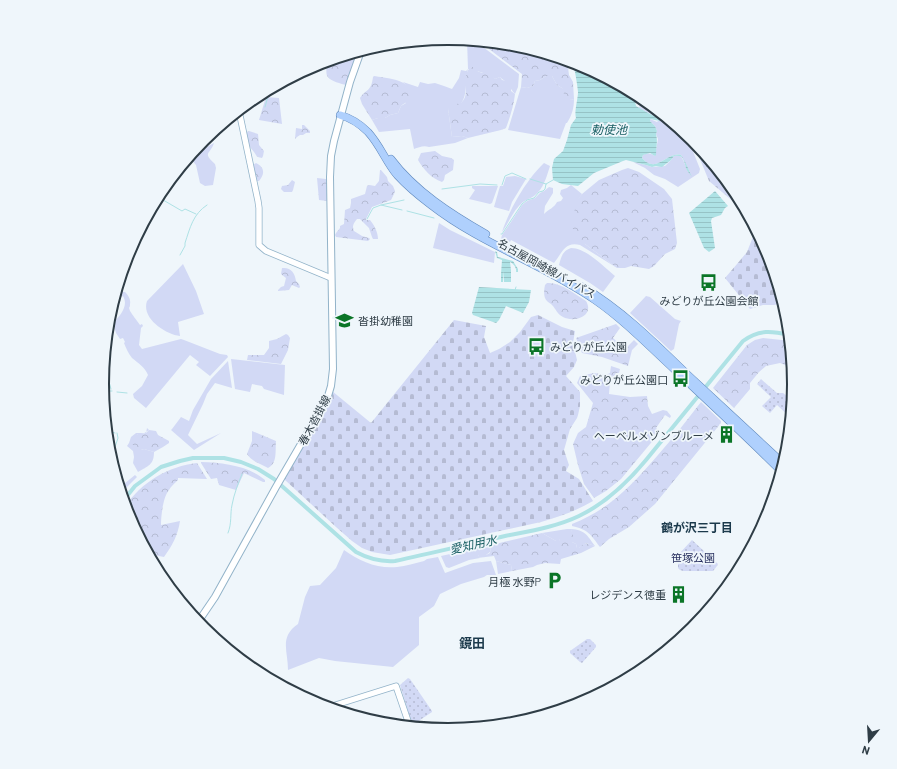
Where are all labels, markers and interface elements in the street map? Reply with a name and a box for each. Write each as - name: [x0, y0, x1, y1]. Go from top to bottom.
- water label: 勅使池: [591, 122, 628, 136]
- street label: 名古屋岡崎線バイパス: [496, 236, 598, 300]
- bus stop icon: みどりが丘公園会館: [699, 272, 719, 292]
- place label: みどりが丘公園会館: [660, 294, 759, 307]
- school or university icon: 沓掛幼稚園: [335, 310, 355, 330]
- place label: 沓掛幼稚園: [358, 314, 413, 327]
- bus stop icon: みどりが丘公園: [527, 336, 547, 356]
- place label: みどりが丘公園: [550, 340, 627, 353]
- bus stop icon: みどりが丘公園口: [671, 369, 691, 389]
- place label: みどりが丘公園口: [580, 373, 668, 386]
- street label: 春木沓掛線: [295, 393, 333, 447]
- building icon: ヘーベルメゾンブルーメ: [717, 425, 737, 445]
- place label: ヘーベルメゾンブルーメ: [594, 429, 714, 442]
- district label: 鶴が沢三丁目: [661, 520, 733, 534]
- water label: 愛知用水: [448, 531, 500, 556]
- park label: 笹塚公園: [671, 551, 715, 564]
- parking icon: 月極 水野P: [544, 571, 564, 591]
- place label: 月極 水野P: [488, 575, 541, 588]
- building icon: レジデンス徳重: [669, 584, 689, 604]
- place label: レジデンス徳重: [589, 588, 666, 601]
- district label: 鏡田: [459, 635, 485, 651]
- north arrow: [849, 721, 889, 761]
- text: N: [860, 744, 871, 758]

